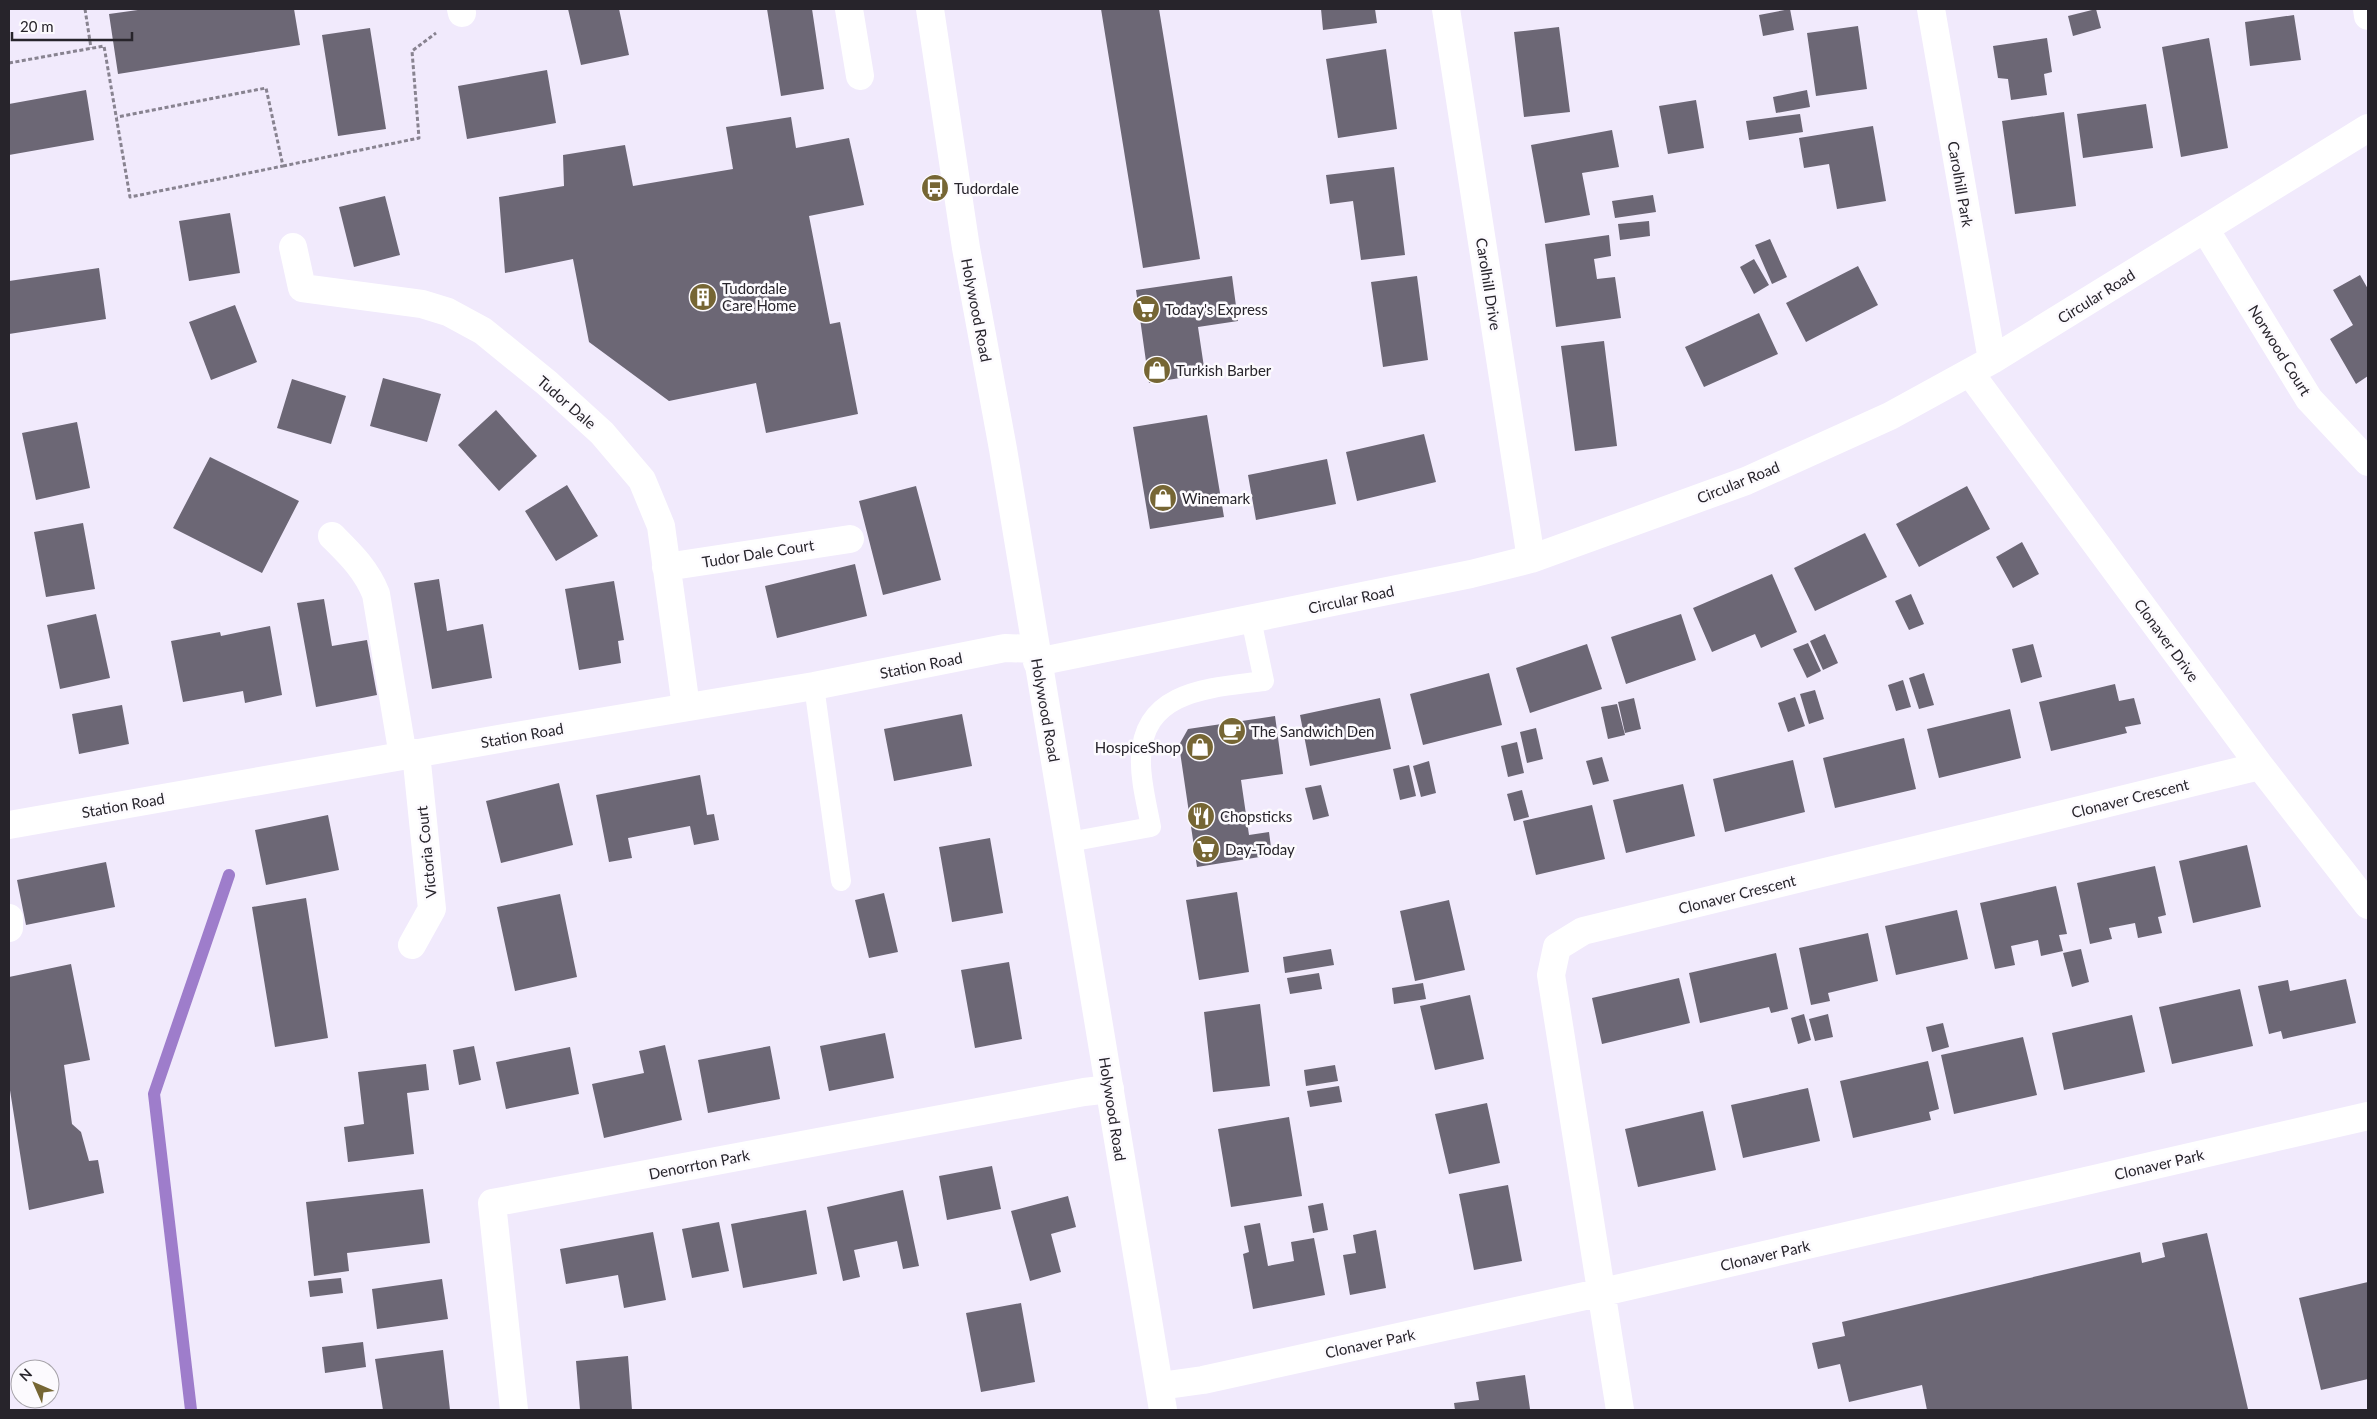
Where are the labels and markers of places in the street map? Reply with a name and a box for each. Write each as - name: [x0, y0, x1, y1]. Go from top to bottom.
- bus stop icon: Tudordale: [920, 173, 950, 203]
- place label: Tudordale: [954, 179, 1019, 197]
- place label: Tudordale Care Home: [722, 279, 796, 314]
- building icon: Tudordale Care Home: [688, 282, 718, 312]
- supermarket icon: Today's Express: [1131, 294, 1161, 324]
- place label: Today's Express: [1165, 300, 1268, 318]
- shop icon: Turkish Barber: [1142, 355, 1172, 385]
- place label: Turkish Barber: [1176, 361, 1272, 379]
- shop icon: Winemark: [1148, 483, 1178, 513]
- place label: Winemark: [1182, 489, 1251, 507]
- cafe icon: The Sandwich Den: [1217, 716, 1247, 746]
- place label: The Sandwich Den: [1251, 722, 1374, 740]
- shop icon: HospiceShop: [1185, 732, 1215, 762]
- place label: HospiceShop: [1095, 738, 1181, 756]
- restaurant icon: Chopsticks: [1186, 801, 1216, 831]
- place label: Chopsticks: [1220, 807, 1292, 825]
- supermarket icon: Day-Today: [1191, 834, 1221, 864]
- place label: Day-Today: [1225, 840, 1295, 858]

